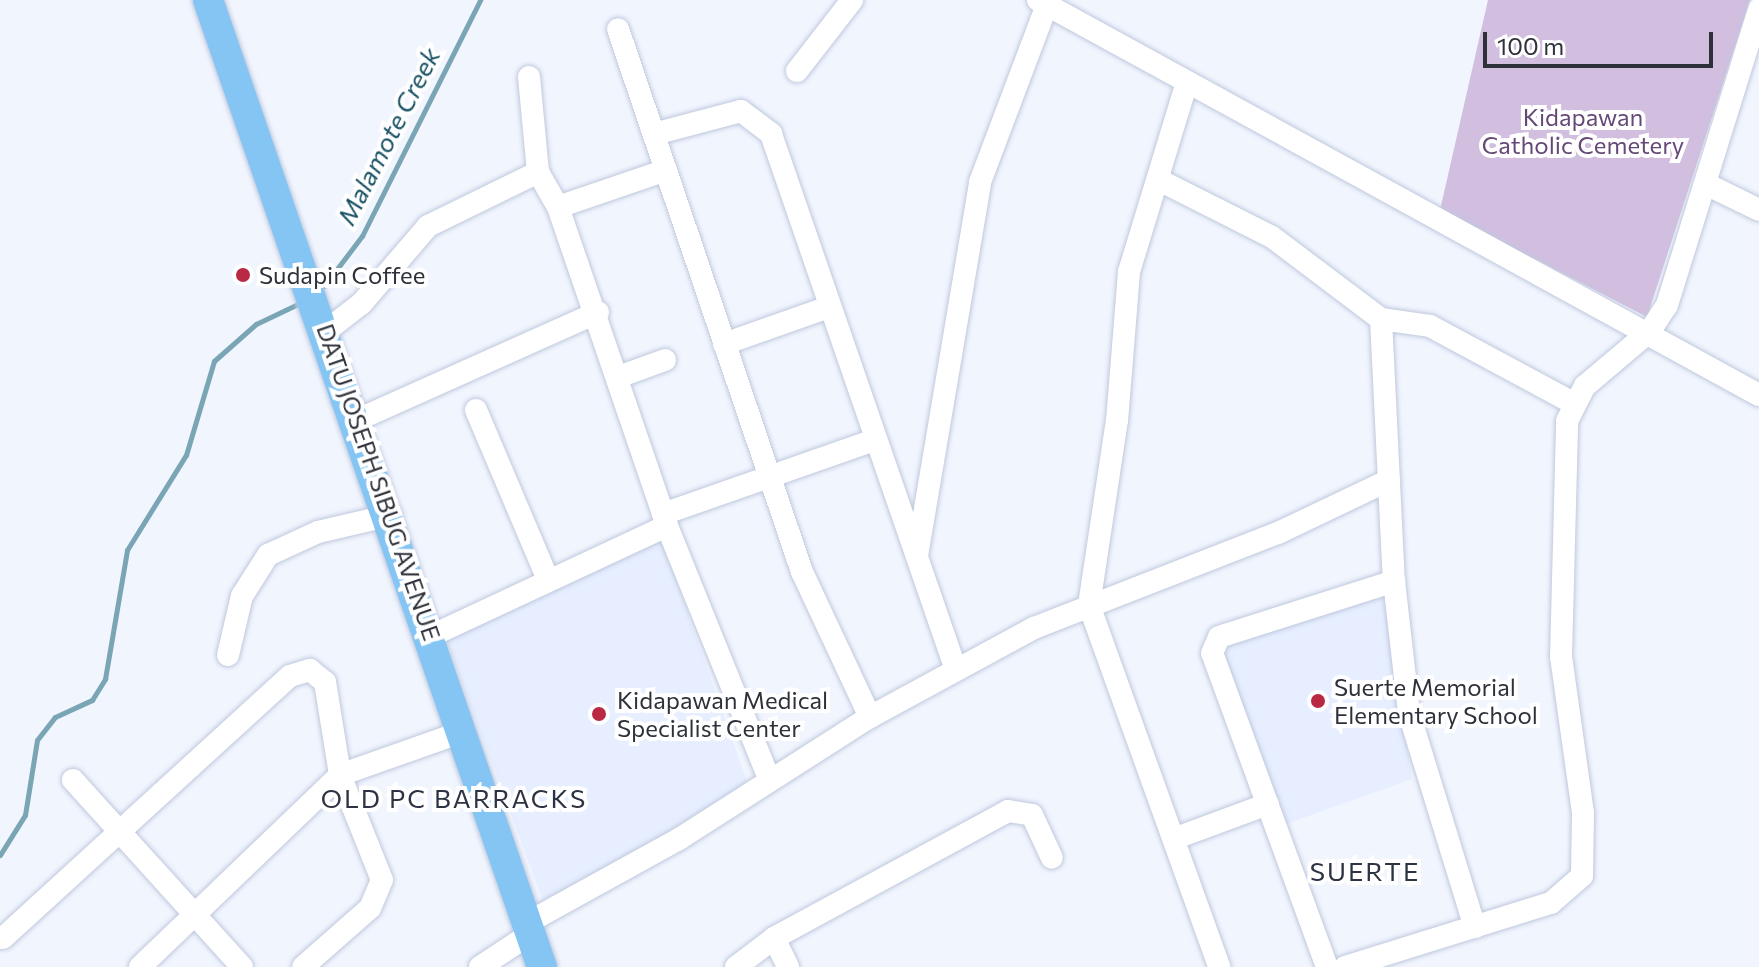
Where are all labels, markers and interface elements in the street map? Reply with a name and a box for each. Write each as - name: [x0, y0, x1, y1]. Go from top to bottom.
- scale bar: [1487, 16, 1717, 66]
- text: 100 m: [1497, 31, 1564, 60]
- water label: Malamote Creek: [330, 42, 446, 230]
- park label: Kidapawan Catholic Cemetery: [1482, 103, 1684, 159]
- place label: Sudapin Coffee: [259, 261, 425, 289]
- marker: Sudapin Coffee: [234, 266, 252, 284]
- street label: DATU JOSEPH SIBUG AVENUE: [311, 320, 447, 644]
- place label: Suerte Memorial Elementary School: [1334, 673, 1538, 729]
- place label: Kidapawan Medical Specialist Center: [617, 686, 828, 742]
- marker: Suerte Memorial Elementary School: [1309, 692, 1327, 710]
- marker: Kidapawan Medical Specialist Center: [588, 703, 610, 725]
- district label: OLD PC BARRACKS: [321, 782, 587, 814]
- district label: SUERTE: [1310, 855, 1420, 887]

